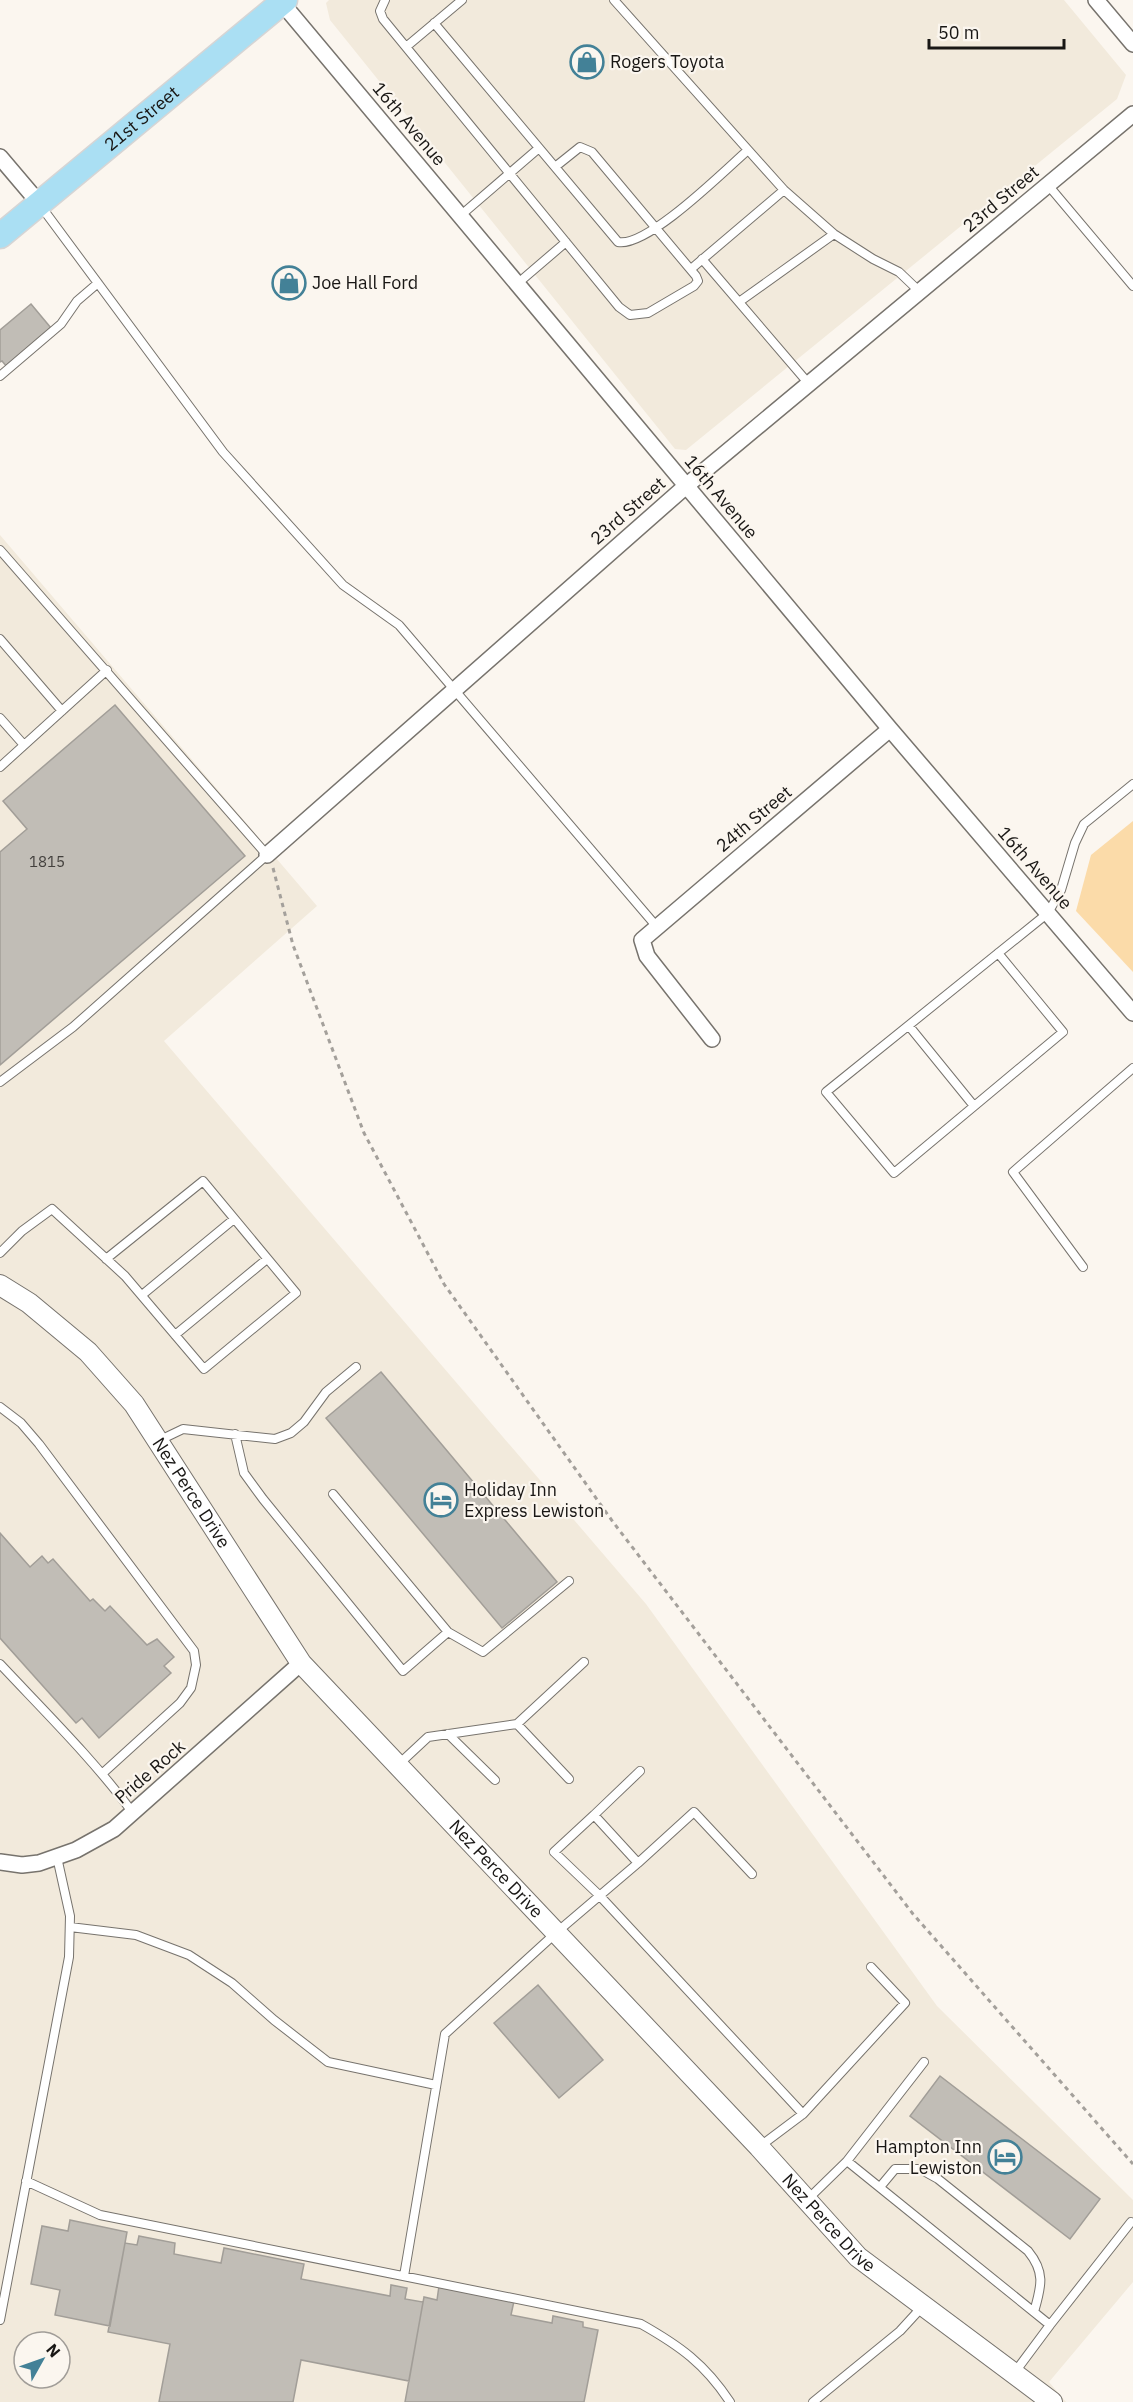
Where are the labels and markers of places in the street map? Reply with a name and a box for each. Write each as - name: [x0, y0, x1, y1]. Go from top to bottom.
- shop icon: Rogers Toyota: [569, 44, 605, 80]
- place label: Rogers Toyota: [610, 50, 725, 73]
- shop icon: Joe Hall Ford: [271, 265, 307, 301]
- place label: Joe Hall Ford: [312, 271, 418, 294]
- place label: Holiday Inn Express Lewiston: [464, 1478, 604, 1522]
- hotel icon: Holiday Inn Express Lewiston: [423, 1482, 459, 1518]
- place label: Hampton Inn Lewiston: [875, 2135, 982, 2179]
- hotel icon: Hampton Inn Lewiston: [987, 2139, 1023, 2175]

